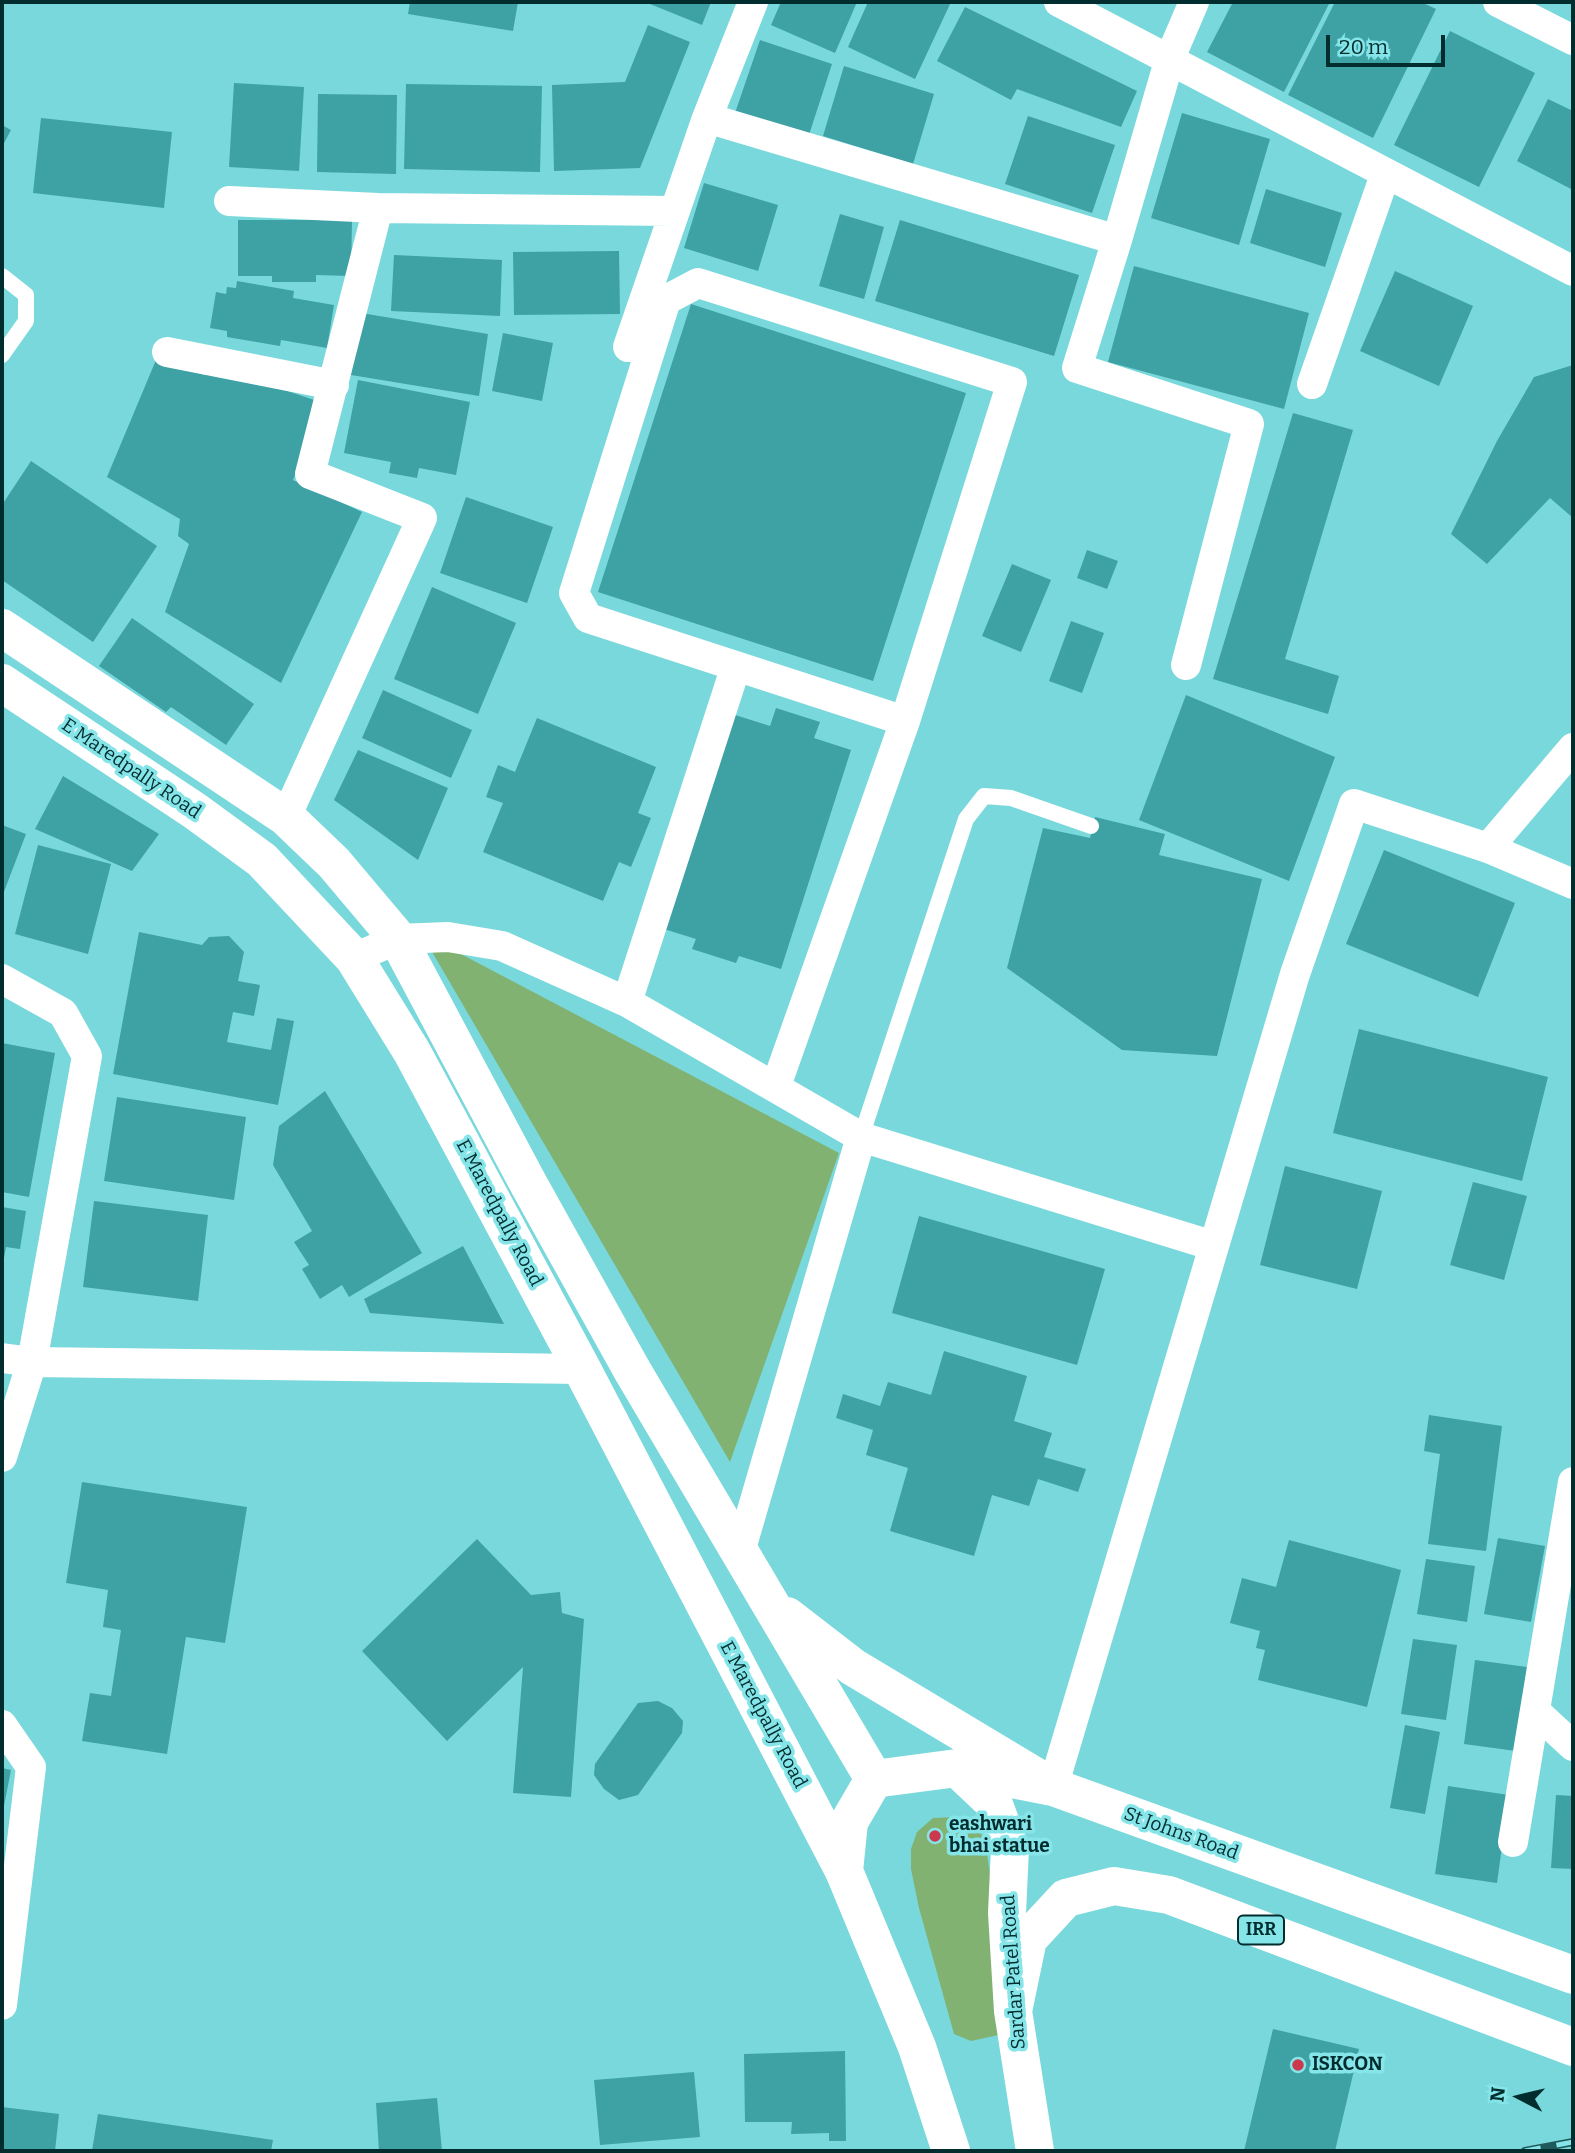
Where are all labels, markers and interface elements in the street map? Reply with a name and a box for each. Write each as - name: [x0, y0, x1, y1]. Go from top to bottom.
- scale bar: [1330, 21, 1449, 65]
- text: 20 m: [1339, 34, 1388, 60]
- street label: E Maredpally Road: [57, 714, 205, 824]
- street label: E Maredpally Road: [451, 1136, 547, 1290]
- street label: E Maredpally Road: [715, 1638, 811, 1792]
- street label: St Johns Road: [1121, 1803, 1241, 1865]
- place label: eashwari bhai statue: [949, 1814, 1050, 1858]
- marker: eashwari bhai statue: [927, 1828, 943, 1844]
- street label: Sardar Patel Road: [997, 1894, 1031, 2050]
- road number: IRR: [1238, 1916, 1284, 1944]
- place label: ISKCON: [1312, 2054, 1383, 2076]
- marker: ISKCON: [1290, 2057, 1306, 2073]
- north arrow: [1484, 2062, 1554, 2132]
- text: N: [1485, 2086, 1510, 2103]

